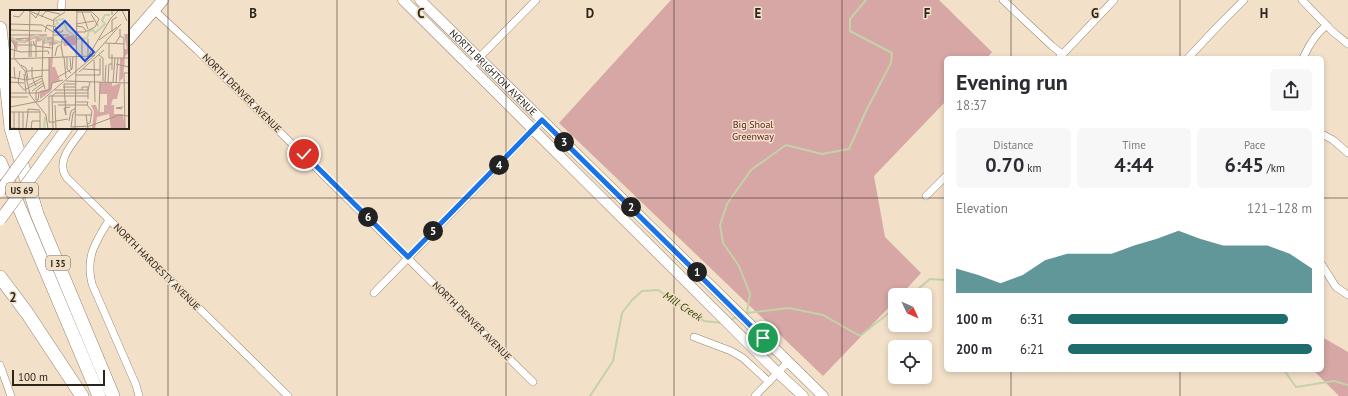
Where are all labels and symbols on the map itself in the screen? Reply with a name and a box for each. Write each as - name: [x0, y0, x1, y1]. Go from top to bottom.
- text: B: [249, 5, 257, 22]
- text: C: [417, 5, 425, 22]
- text: D: [586, 5, 594, 22]
- text: E: [755, 5, 762, 22]
- text: F: [924, 5, 931, 22]
- text: G: [1091, 5, 1099, 22]
- text: H: [1260, 5, 1268, 22]
- inset map: [10, 10, 129, 129]
- street label: NORTH BRIGHTON AVENUE: [447, 26, 540, 118]
- street label: NORTH DENVER AVENUE: [200, 51, 284, 135]
- park label: Big Shoal Greenway: [732, 118, 774, 143]
- pin: 3: [554, 132, 574, 152]
- pin: [287, 137, 321, 171]
- pin: 4: [489, 155, 509, 175]
- road number: US 69: [6, 183, 38, 197]
- pin: 2: [621, 197, 641, 217]
- pin: 6: [358, 207, 378, 227]
- street label: NORTH HARDESTY AVENUE: [111, 221, 203, 313]
- pin: 5: [423, 221, 443, 241]
- road number: I 35: [46, 256, 70, 270]
- pin: 1: [687, 262, 707, 282]
- street label: NORTH DENVER AVENUE: [430, 279, 514, 363]
- water label: Mill Creek: [661, 288, 706, 325]
- north arrow: [888, 288, 932, 332]
- text: 2: [9, 289, 17, 306]
- pin: [746, 321, 780, 355]
- scale bar: [12, 368, 105, 387]

